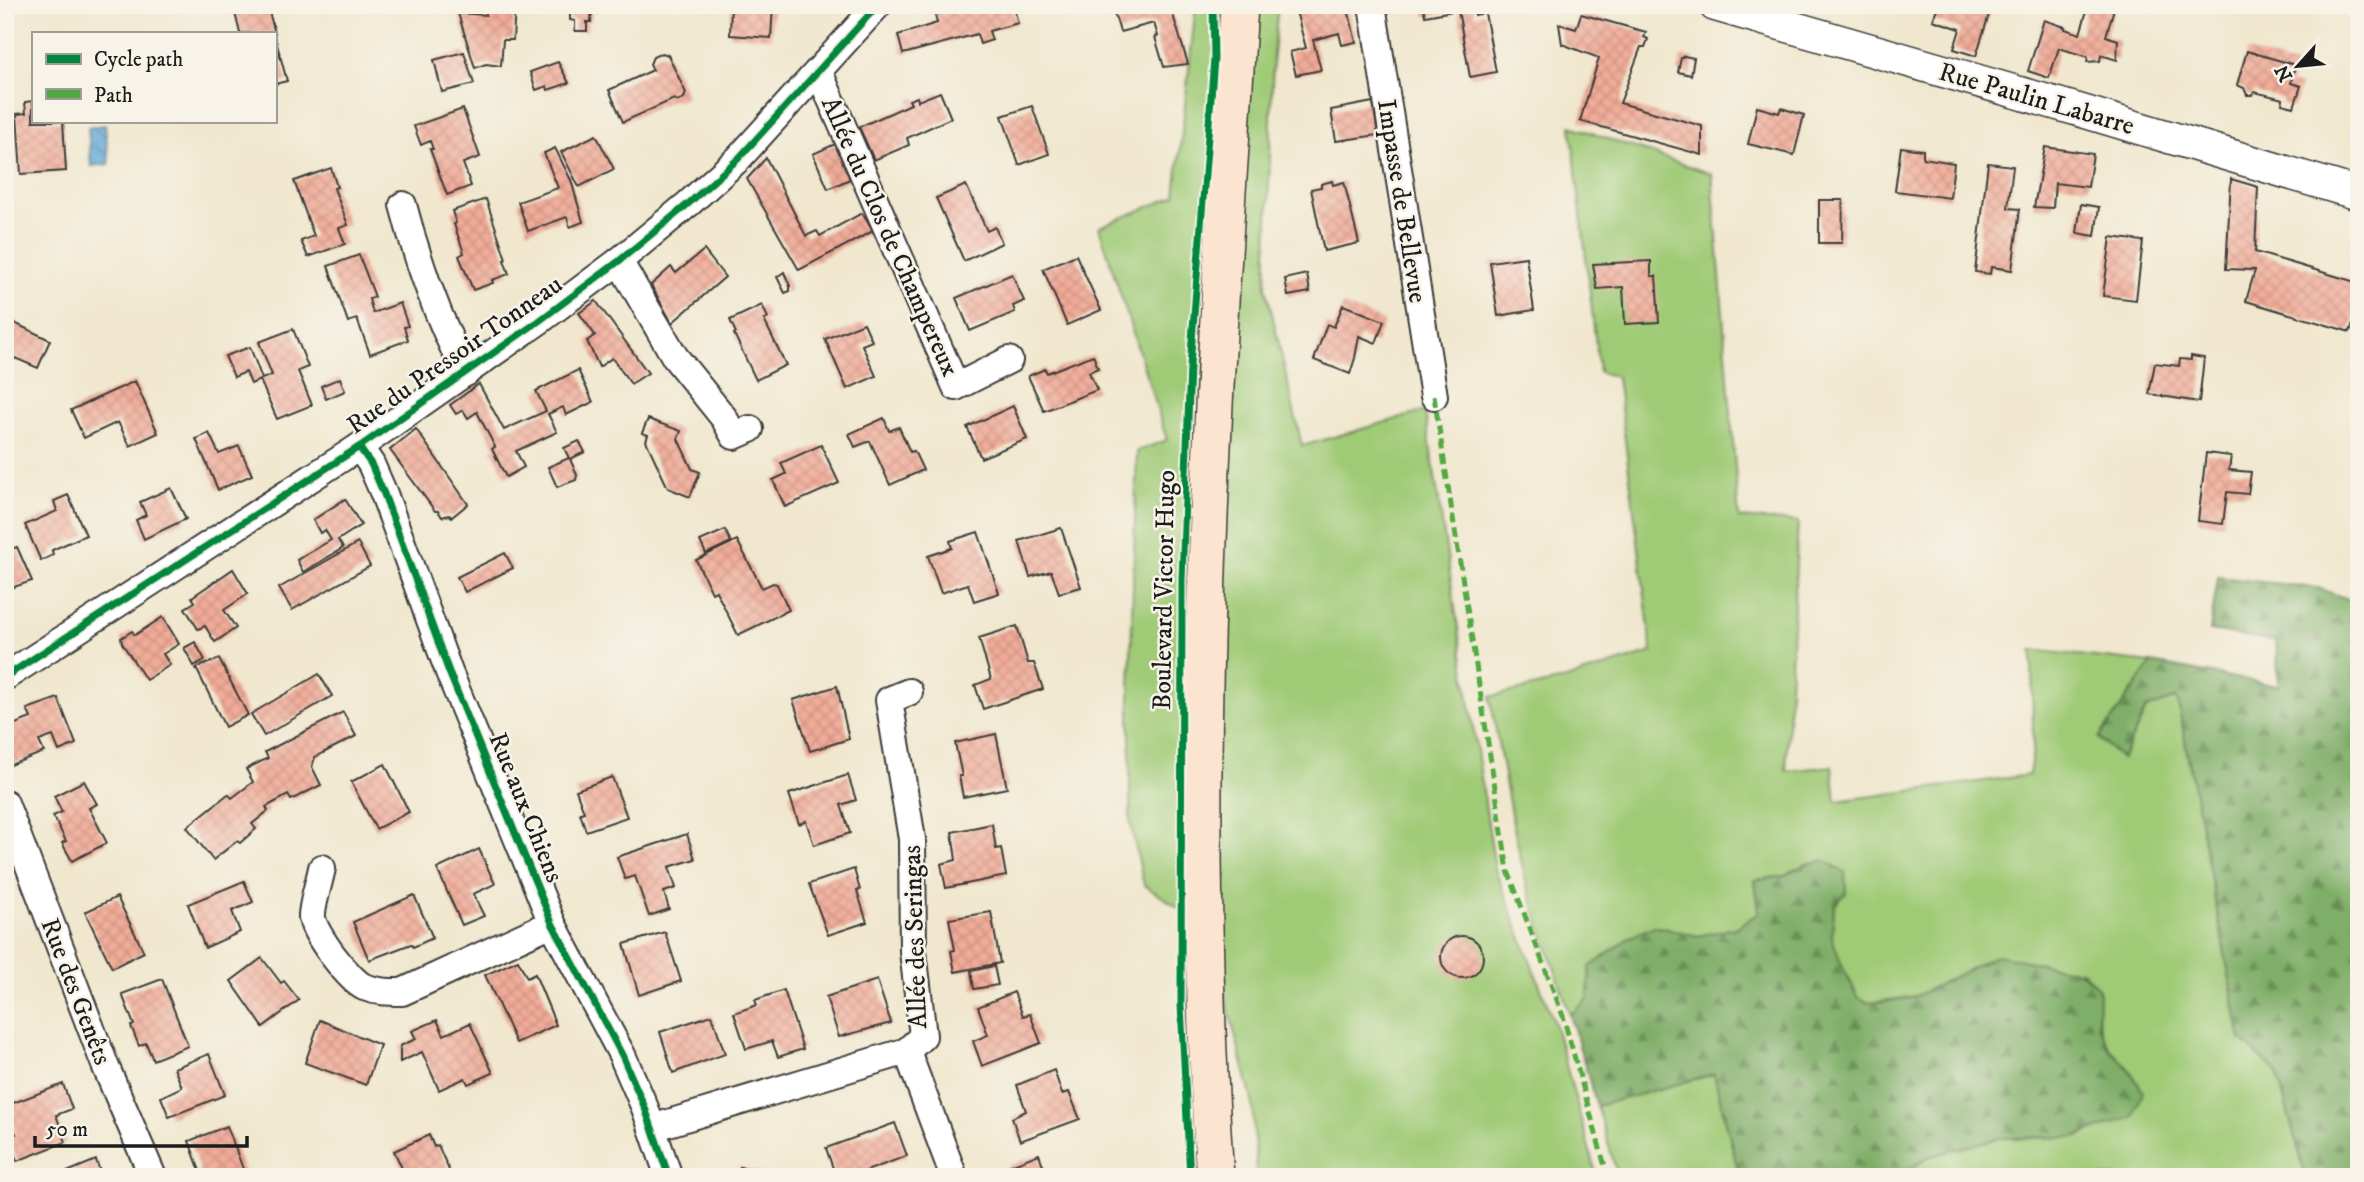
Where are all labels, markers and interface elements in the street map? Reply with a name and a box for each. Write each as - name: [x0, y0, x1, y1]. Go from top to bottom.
- legend: [32, 32, 276, 122]
- north arrow: [2262, 32, 2332, 102]
- text: Cycle path: [94, 47, 183, 73]
- street label: Rue Paulin Labarre: [1935, 56, 2138, 143]
- text: N: [2270, 61, 2298, 85]
- text: Path: [94, 83, 133, 109]
- street label: Allée du Clos de Champereux: [813, 92, 966, 382]
- street label: Impasse de Bellevue: [1369, 97, 1434, 305]
- street label: Rue du Pressoir Tonneau: [341, 268, 569, 442]
- street label: Boulevard Victor Hugo: [1146, 470, 1183, 710]
- street label: Rue aux Chiens: [481, 728, 571, 887]
- street label: Allée des Seringas: [896, 844, 935, 1029]
- street label: Rue des Genêts: [33, 914, 119, 1070]
- scale bar: [35, 1105, 247, 1149]
- text: 50 m: [46, 1117, 88, 1143]

